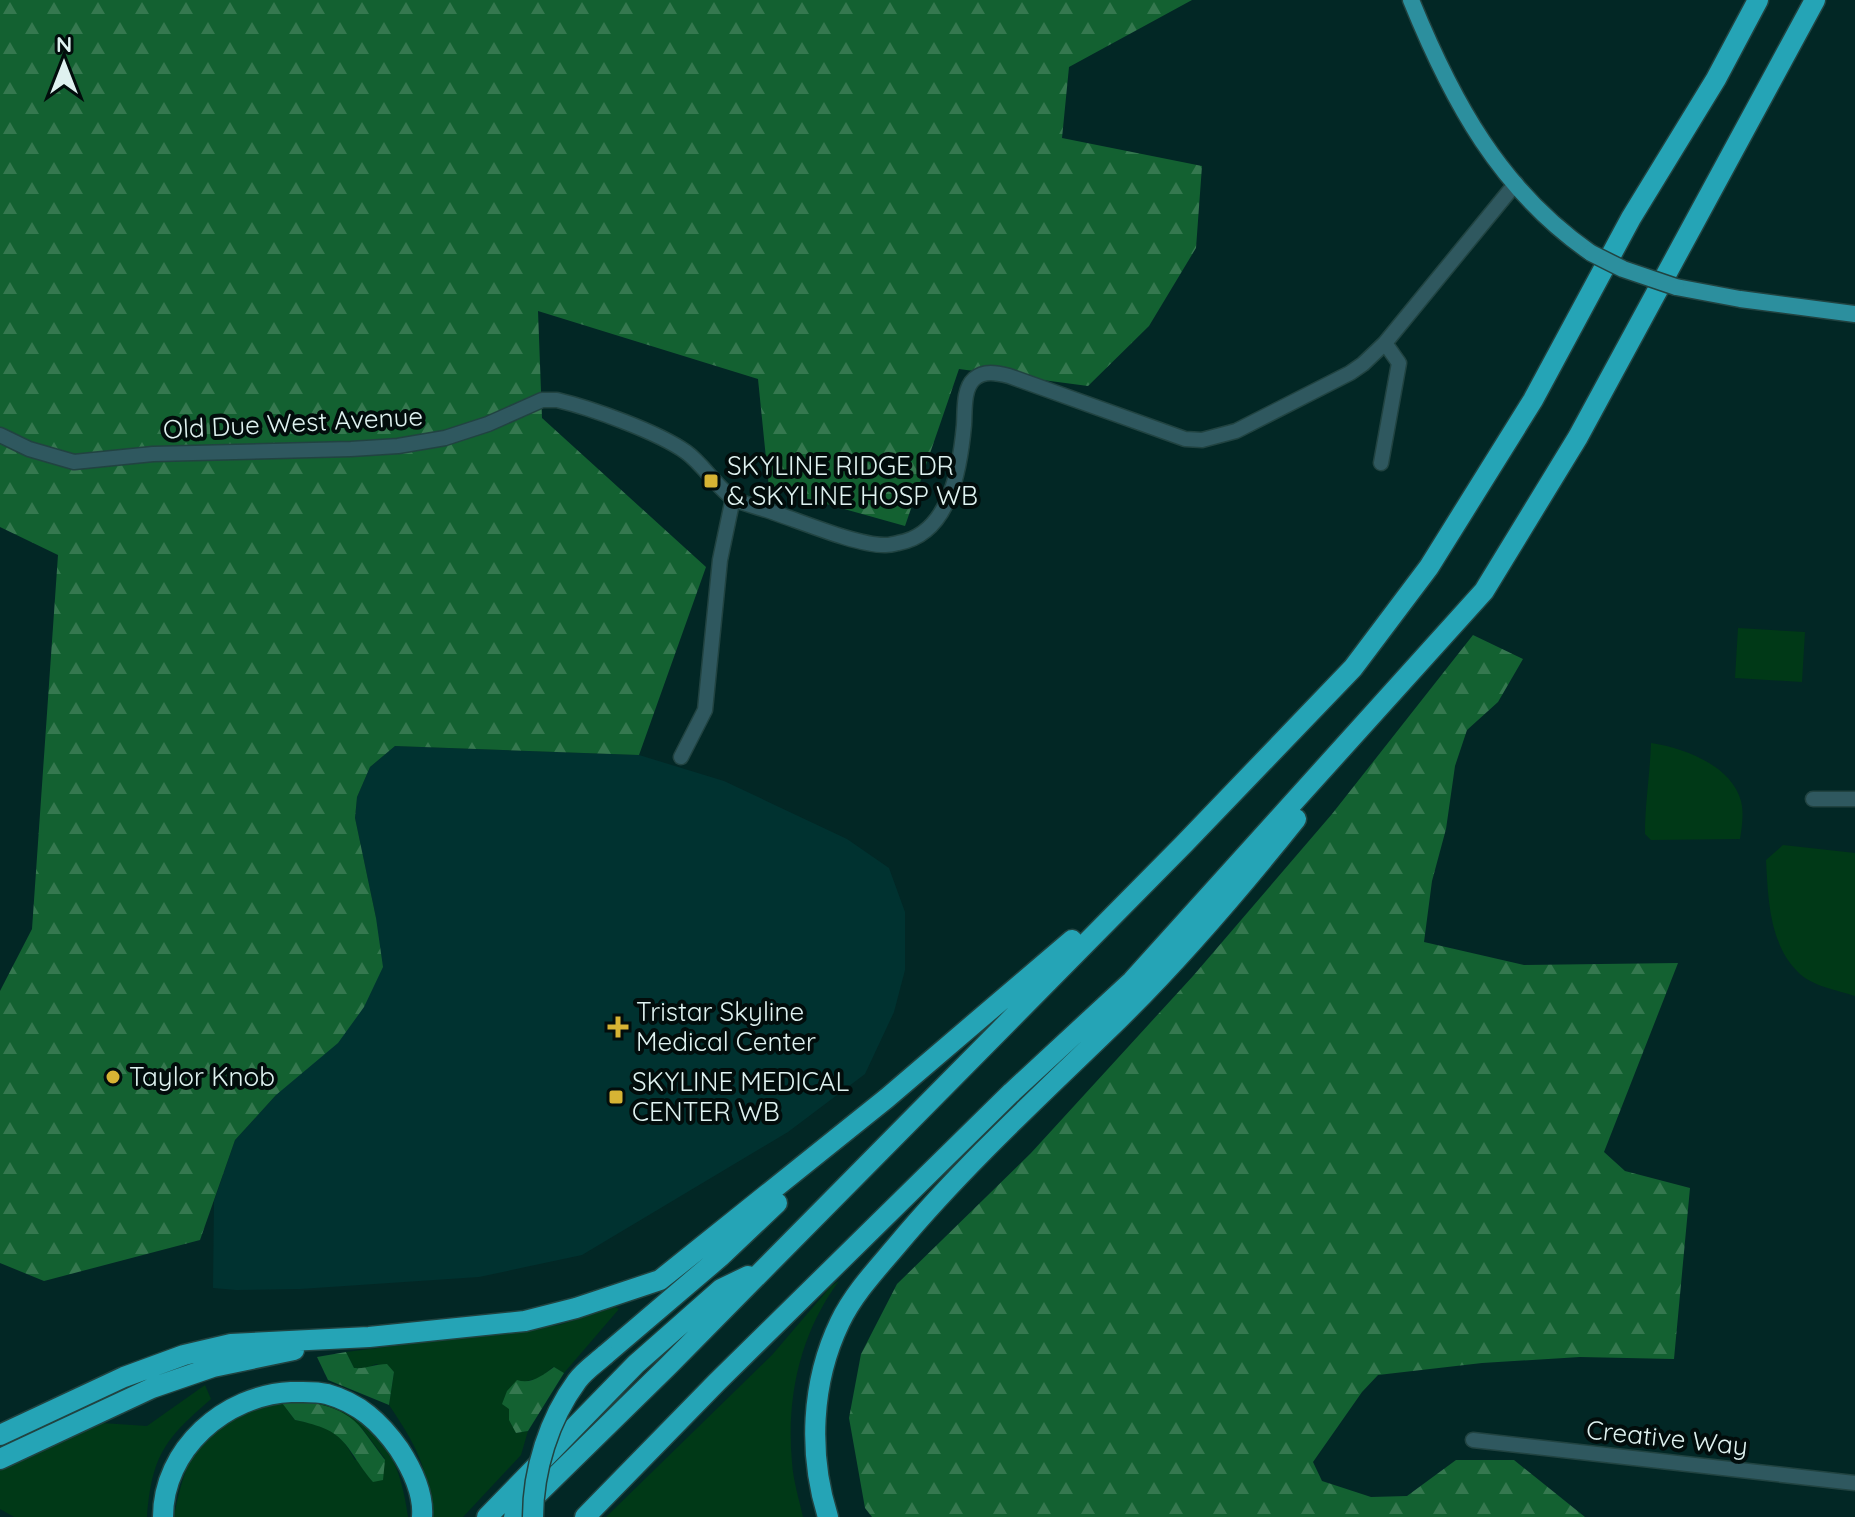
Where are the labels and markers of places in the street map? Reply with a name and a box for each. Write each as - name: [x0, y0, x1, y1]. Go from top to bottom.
- place label: SKYLINE RIDGE DR & SKYLINE HOSP WB: [727, 449, 978, 512]
- marker: SKYLINE RIDGE DR & SKYLINE HOSP WB: [702, 472, 720, 490]
- place label: Tristar Skyline Medical Center: [636, 995, 816, 1058]
- marker: Tristar Skyline Medical Center: [607, 1016, 629, 1038]
- place label: Taylor Knob: [129, 1060, 275, 1093]
- place label: SKYLINE MEDICAL CENTER WB: [632, 1065, 850, 1128]
- marker: Taylor Knob: [104, 1068, 122, 1086]
- marker: SKYLINE MEDICAL CENTER WB: [607, 1088, 625, 1106]

